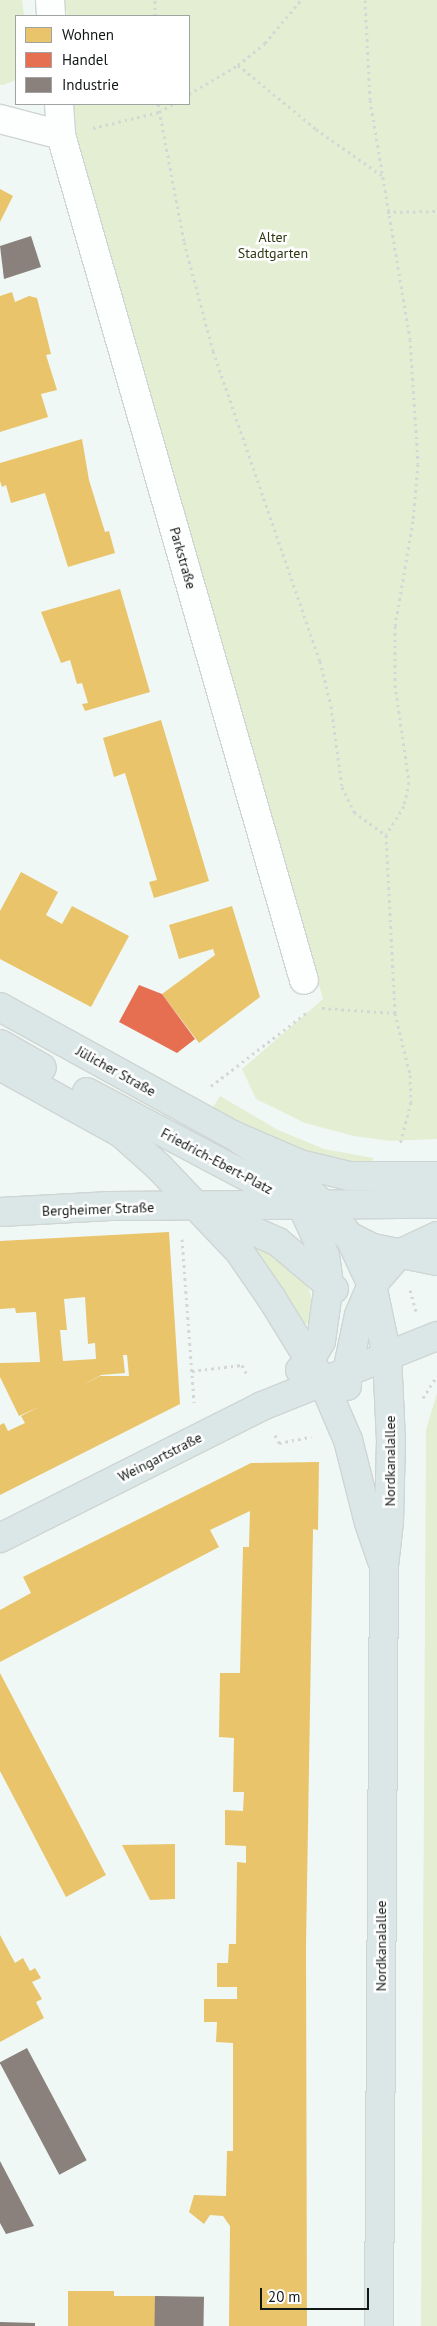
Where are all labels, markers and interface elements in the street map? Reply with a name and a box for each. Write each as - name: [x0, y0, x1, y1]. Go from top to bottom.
- legend: [15, 15, 190, 105]
- text: Wohnen: [62, 25, 114, 44]
- text: Handel: [62, 50, 108, 69]
- text: Industrie: [62, 75, 119, 94]
- park label: Alter Stadtgarten: [238, 229, 308, 262]
- street label: Parkstraße: [166, 525, 200, 591]
- street label: Jülicher Straße: [73, 1042, 159, 1100]
- street label: Friedrich-Ebert-Platz: [158, 1124, 276, 1198]
- street label: Bergheimer Straße: [42, 1199, 154, 1219]
- street label: Nordkanalallee: [382, 1416, 398, 1506]
- street label: Weingartstraße: [115, 1429, 205, 1485]
- street label: Nordkanalallee: [373, 1901, 389, 1991]
- scale bar: [262, 2278, 371, 2310]
- text: 20 m: [268, 2287, 301, 2306]

